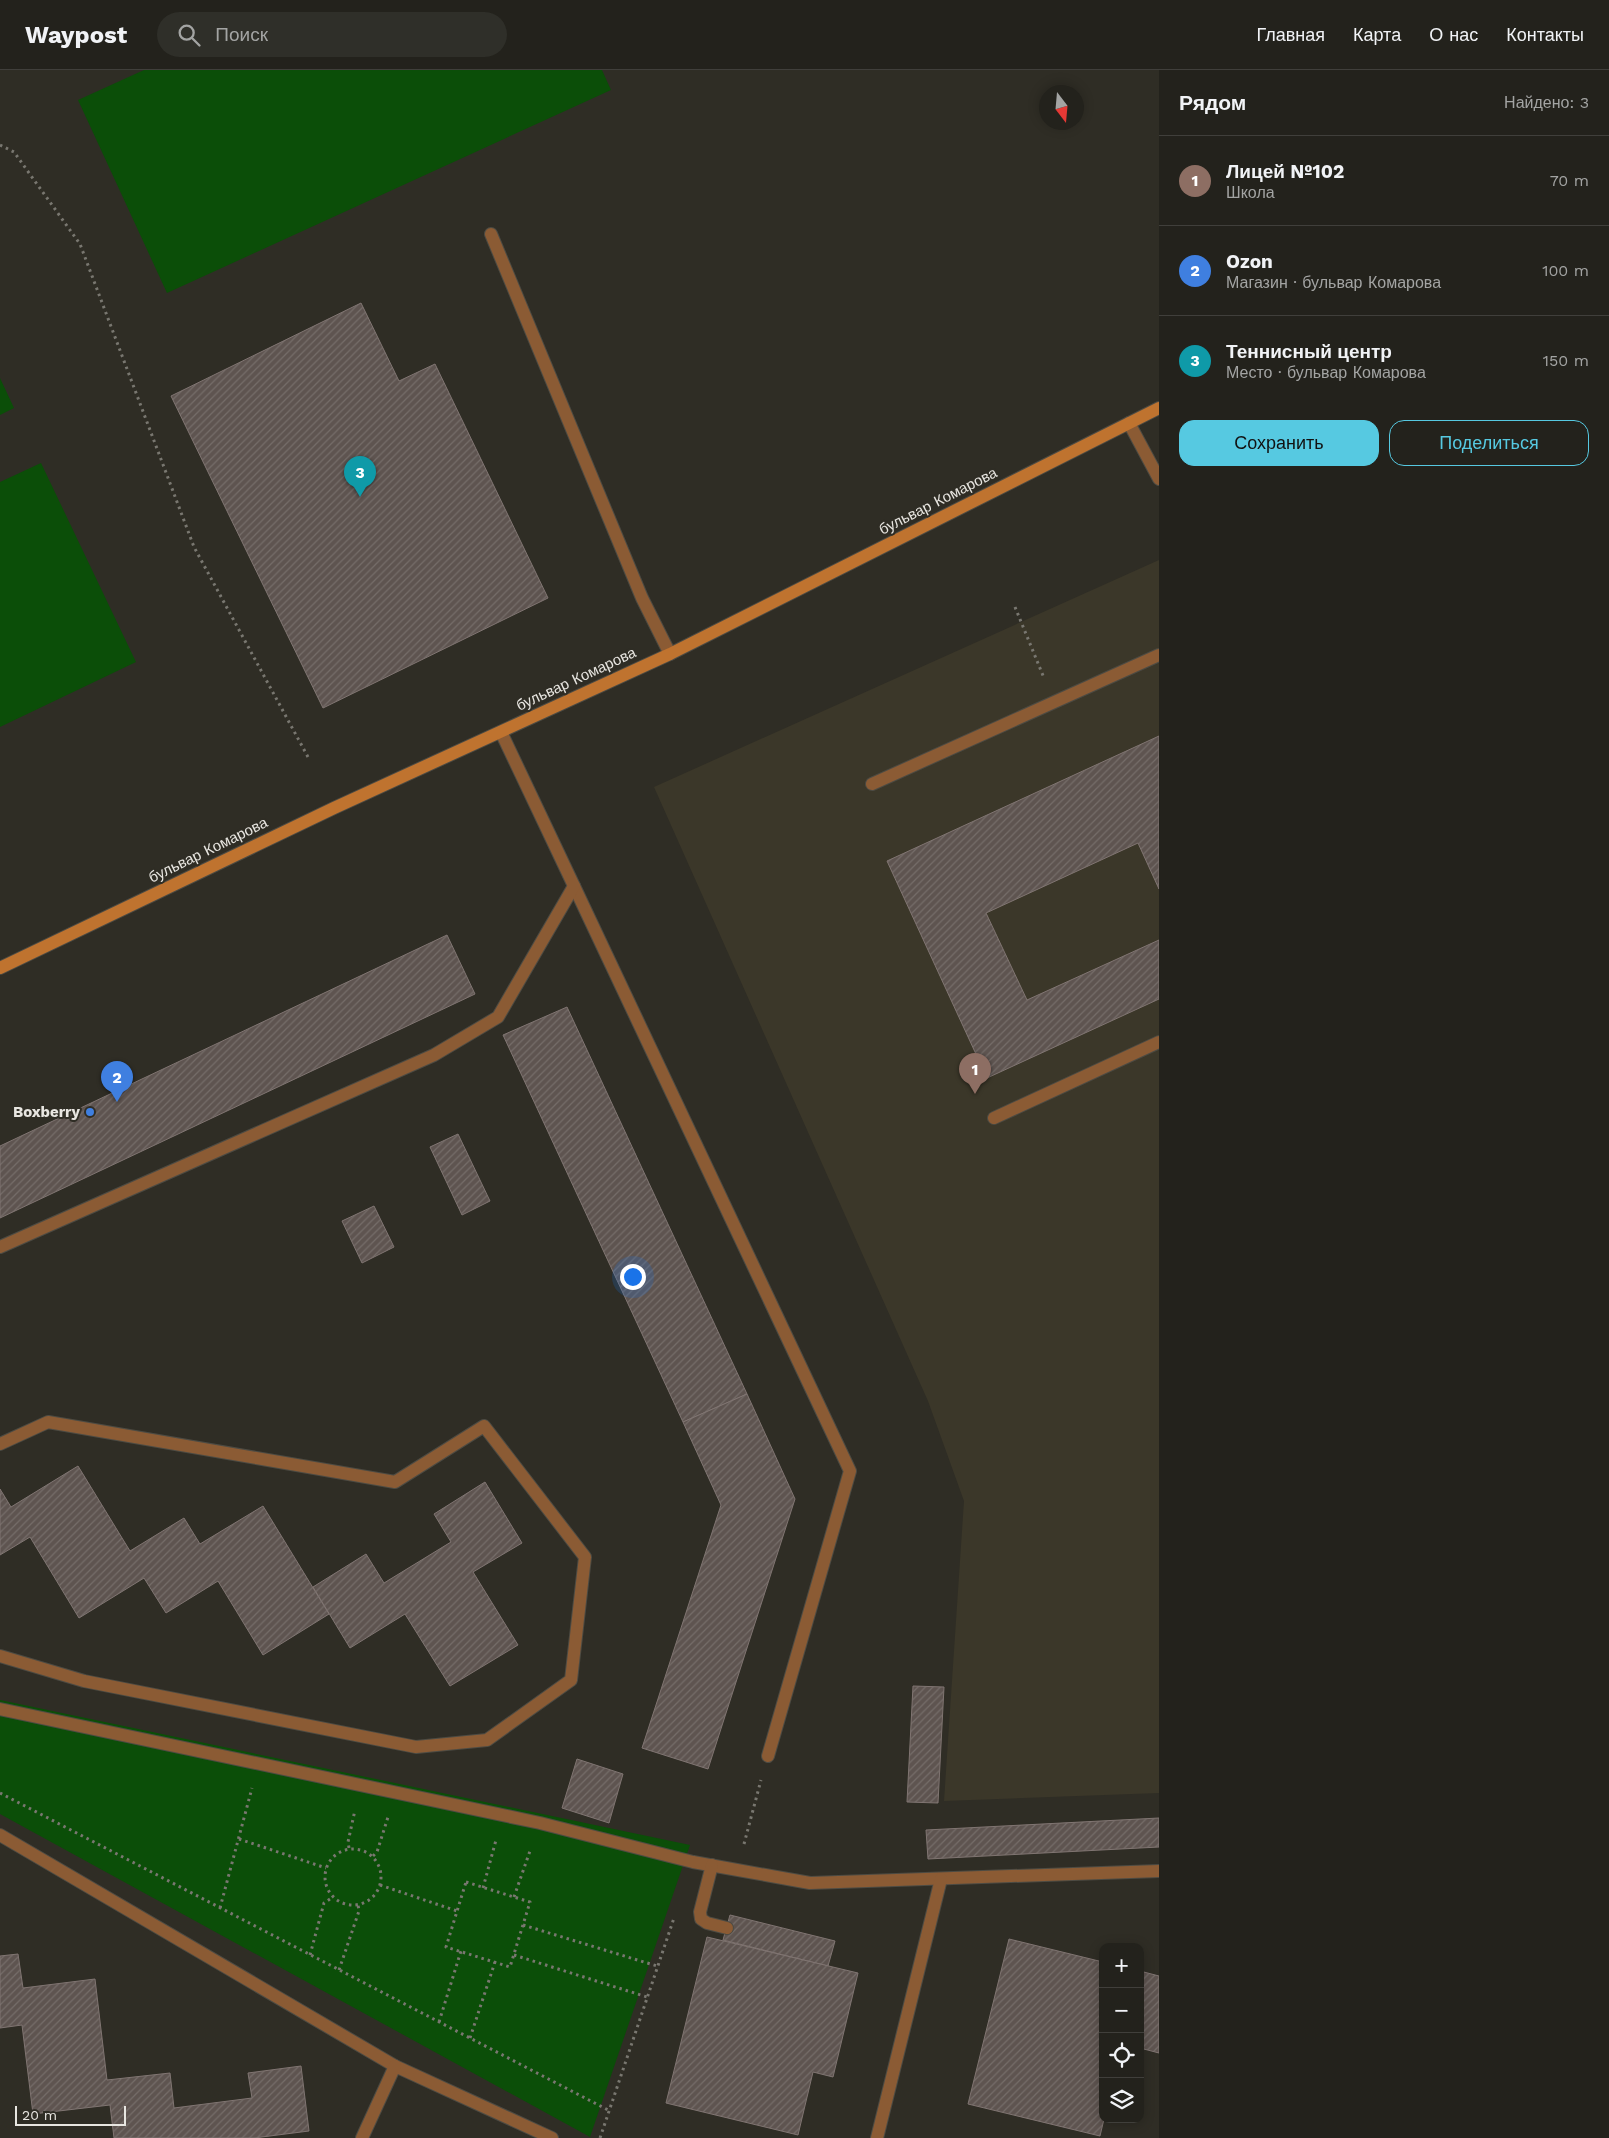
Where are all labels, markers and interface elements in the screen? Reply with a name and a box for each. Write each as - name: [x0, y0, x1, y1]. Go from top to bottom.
- search box: [157, 12, 507, 57]
- text: Waypost: [25, 21, 127, 49]
- icon: search: [175, 21, 203, 49]
- text: Поиск: [215, 23, 268, 46]
- text: Главная: [1256, 24, 1325, 45]
- text: Карта: [1353, 24, 1401, 45]
- text: О нас: [1429, 24, 1478, 45]
- text: Контакты: [1506, 24, 1584, 45]
- north arrow: [1039, 85, 1084, 130]
- text: Рядом: [1179, 90, 1246, 115]
- text: Найдено: 3: [1504, 93, 1589, 112]
- text: Лицей №102: [1226, 160, 1344, 183]
- text: 1: [1192, 171, 1198, 190]
- text: 70 m: [1550, 171, 1589, 190]
- text: Школа: [1226, 183, 1275, 202]
- text: Ozon: [1226, 250, 1273, 273]
- text: 2: [1190, 261, 1200, 280]
- text: 100 m: [1542, 261, 1589, 280]
- text: Магазин · бульвар Комарова: [1226, 273, 1441, 292]
- text: Теннисный центр: [1226, 340, 1392, 363]
- text: 3: [1190, 351, 1200, 370]
- text: 150 m: [1543, 351, 1589, 370]
- text: Место · бульвар Комарова: [1226, 363, 1426, 382]
- button: Сохранить: [1179, 420, 1379, 466]
- button: Поделиться: [1389, 420, 1589, 466]
- pin: 3: [344, 456, 376, 497]
- street label: бульвар Комарова: [876, 463, 1001, 539]
- street label: бульвар Комарова: [513, 643, 639, 715]
- street label: бульвар Комарова: [146, 813, 271, 887]
- pin: 1: [959, 1053, 991, 1094]
- pin: 2: [101, 1061, 133, 1102]
- place label: Boxberry: [13, 1103, 81, 1121]
- marker: Boxberry: [84, 1106, 96, 1118]
- your location: [620, 1264, 646, 1290]
- map controls: [1099, 1943, 1144, 2123]
- button: +: [1099, 1943, 1144, 1988]
- button: −: [1099, 1988, 1144, 2033]
- button: locate: [1099, 2033, 1144, 2078]
- button: layers: [1099, 2078, 1144, 2123]
- scale bar: [15, 2103, 126, 2126]
- text: 20 m: [22, 2107, 57, 2123]

